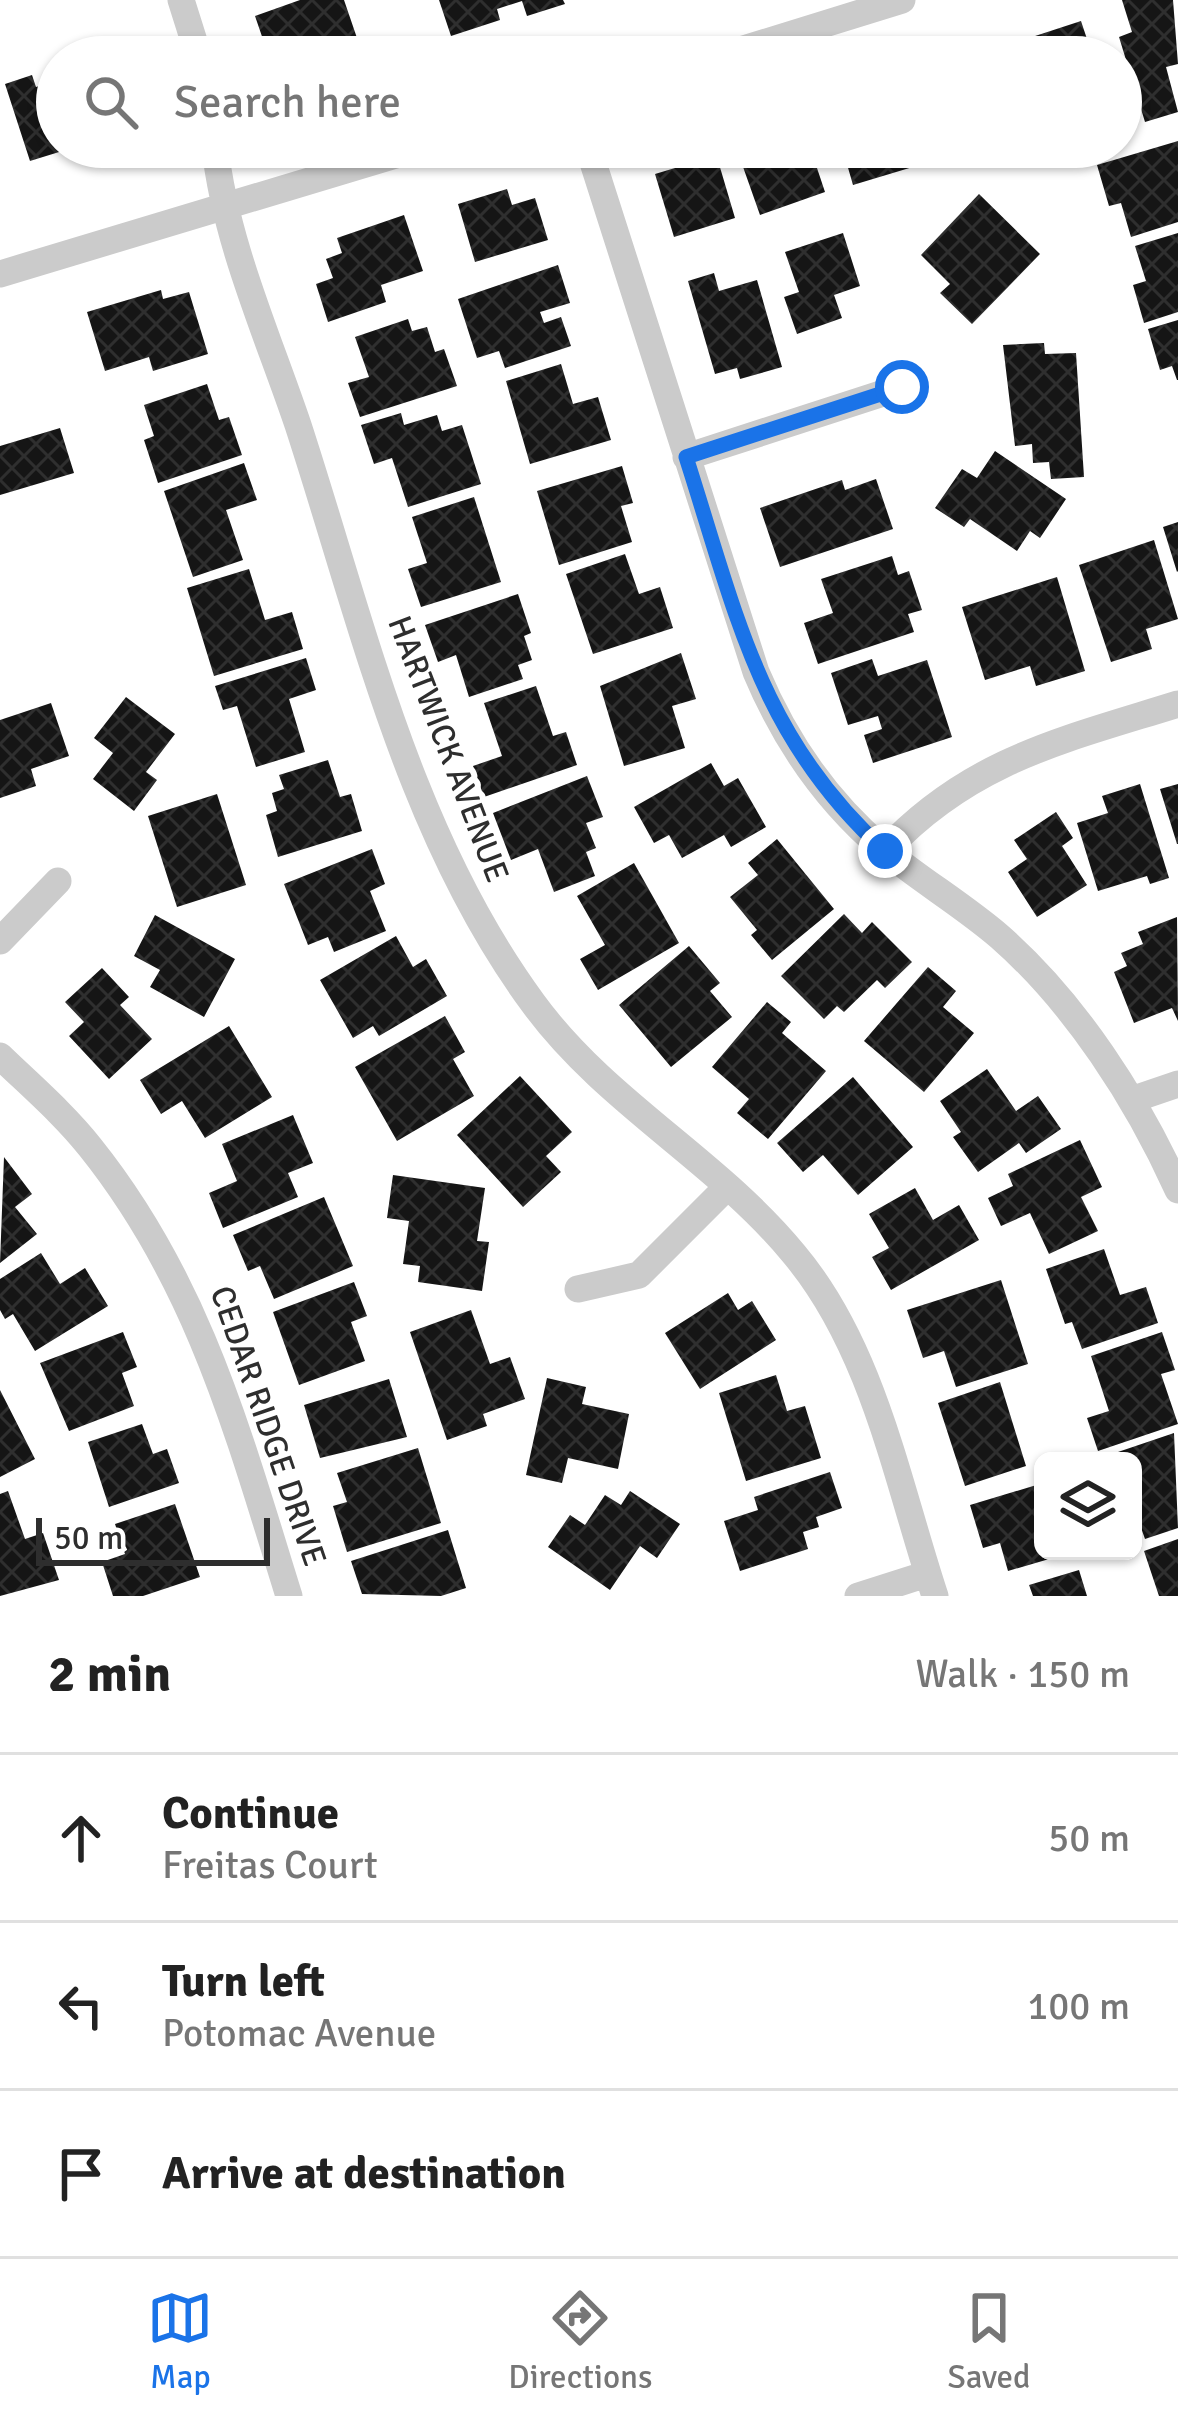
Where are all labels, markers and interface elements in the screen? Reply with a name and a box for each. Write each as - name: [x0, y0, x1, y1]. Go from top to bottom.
- search box: [36, 36, 1142, 168]
- icon: search: [78, 69, 144, 135]
- text: Search here: [174, 75, 401, 130]
- route start: [875, 360, 929, 414]
- street label: HARTWICK AVENUE: [378, 610, 518, 888]
- route end: [858, 824, 912, 878]
- street label: CEDAR RIDGE DRIVE: [201, 1281, 335, 1571]
- map controls: [1034, 1452, 1142, 1560]
- button: layers: [1034, 1452, 1142, 1560]
- scale bar: [36, 1512, 270, 1565]
- text: 50 m: [54, 1518, 123, 1559]
- text: 2 min: [48, 1643, 171, 1706]
- text: Walk · 150 m: [916, 1650, 1130, 1698]
- text: Continue: [162, 1786, 339, 1841]
- icon: ahead: [48, 1805, 114, 1871]
- text: 50 m: [1048, 1814, 1130, 1862]
- text: Freitas Court: [162, 1841, 378, 1889]
- text: Turn left: [162, 1954, 325, 2009]
- icon: left: [48, 1973, 114, 2039]
- text: 100 m: [1027, 1982, 1130, 2030]
- text: Potomac Avenue: [162, 2009, 436, 2057]
- icon: arrive: [48, 2141, 114, 2207]
- text: Arrive at destination: [162, 2146, 566, 2201]
- tab: Map: [147, 2285, 213, 2398]
- tab: Directions: [508, 2285, 653, 2398]
- tab: Saved: [947, 2285, 1031, 2398]

